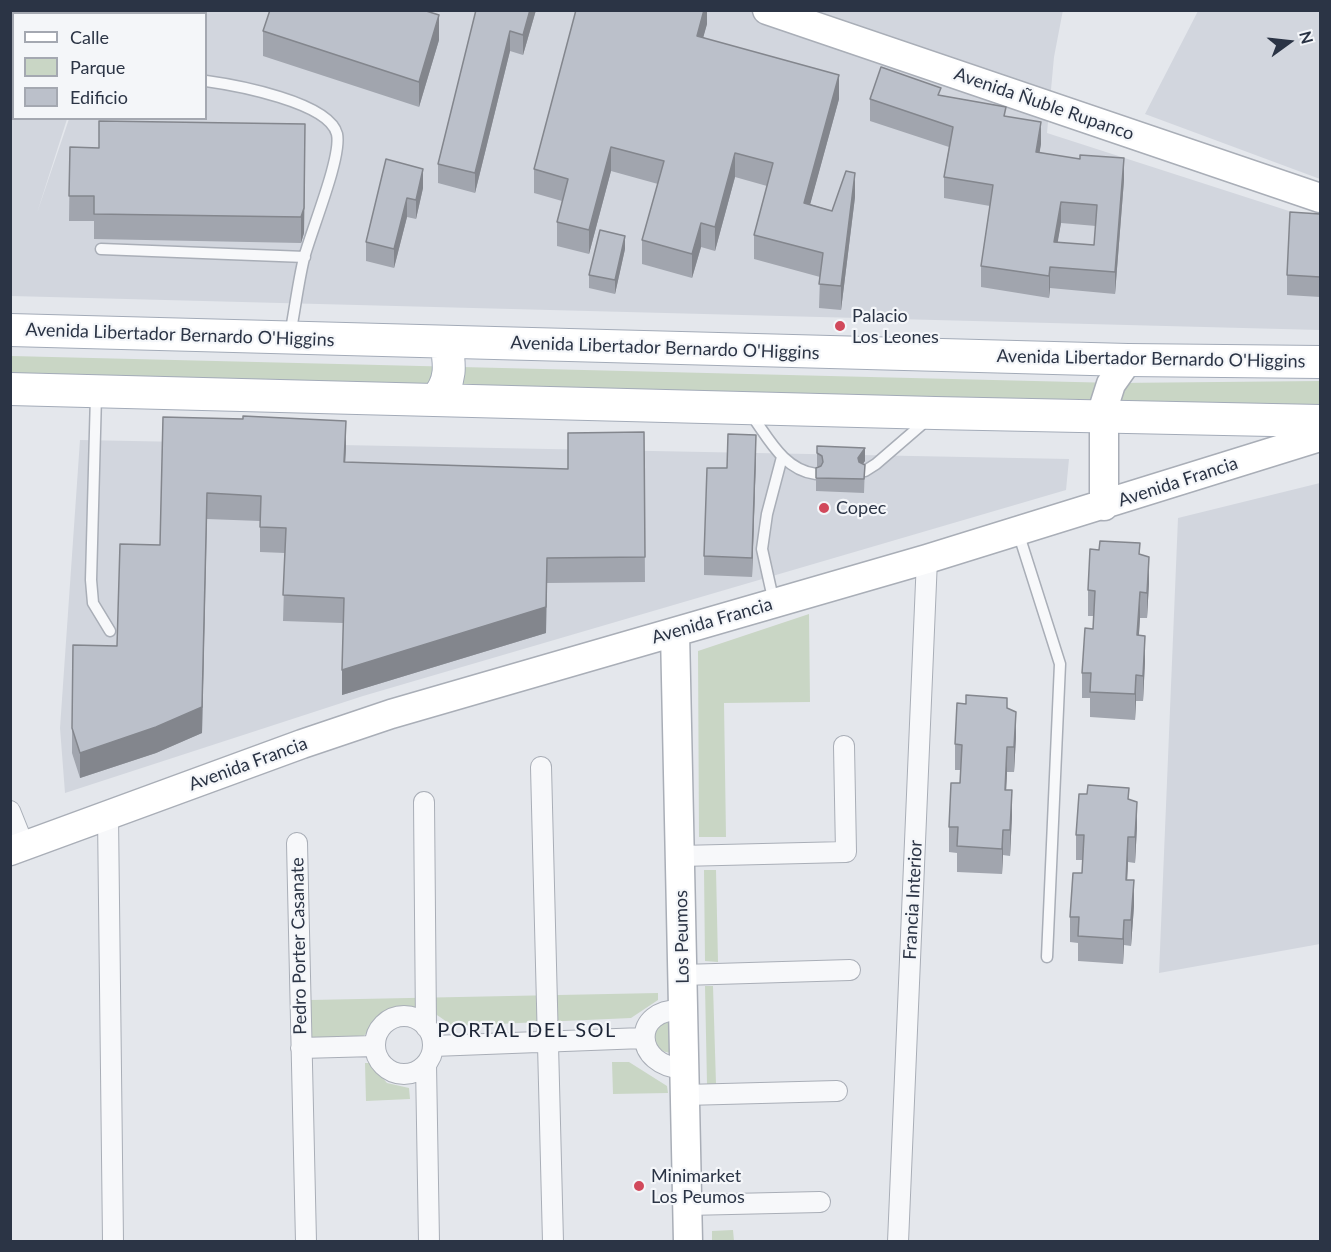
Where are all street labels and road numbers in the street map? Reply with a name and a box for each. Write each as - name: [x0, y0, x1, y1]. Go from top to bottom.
- street label: Avenida Ñuble Rupanco: [951, 63, 1137, 145]
- street label: Avenida Libertador Bernardo O'Higgins: [25, 319, 335, 351]
- street label: Avenida Libertador Bernardo O'Higgins: [510, 332, 820, 364]
- street label: Avenida Libertador Bernardo O'Higgins: [996, 346, 1306, 372]
- street label: Avenida Francia: [1115, 452, 1241, 512]
- street label: Avenida Francia: [649, 593, 775, 649]
- street label: Avenida Francia: [186, 733, 310, 795]
- street label: Francia Interior: [899, 840, 927, 960]
- street label: Pedro Porter Casanate: [287, 857, 311, 1035]
- street label: Los Peumos: [670, 890, 694, 984]

